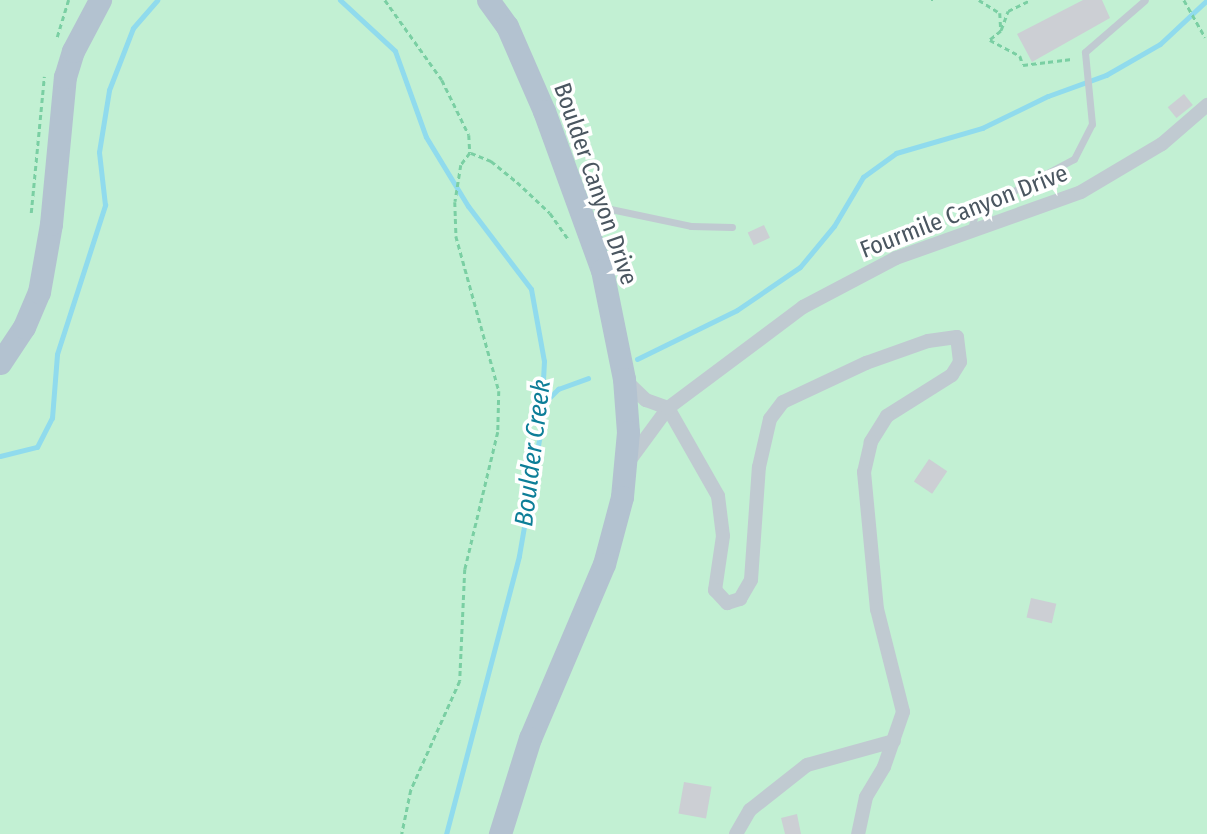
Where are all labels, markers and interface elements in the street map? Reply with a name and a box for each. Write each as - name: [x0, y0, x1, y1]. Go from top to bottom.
- street label: Boulder Canyon Drive: [547, 79, 643, 289]
- street label: Fourmile Canyon Drive: [856, 159, 1072, 265]
- water label: Boulder Creek: [509, 378, 557, 528]

